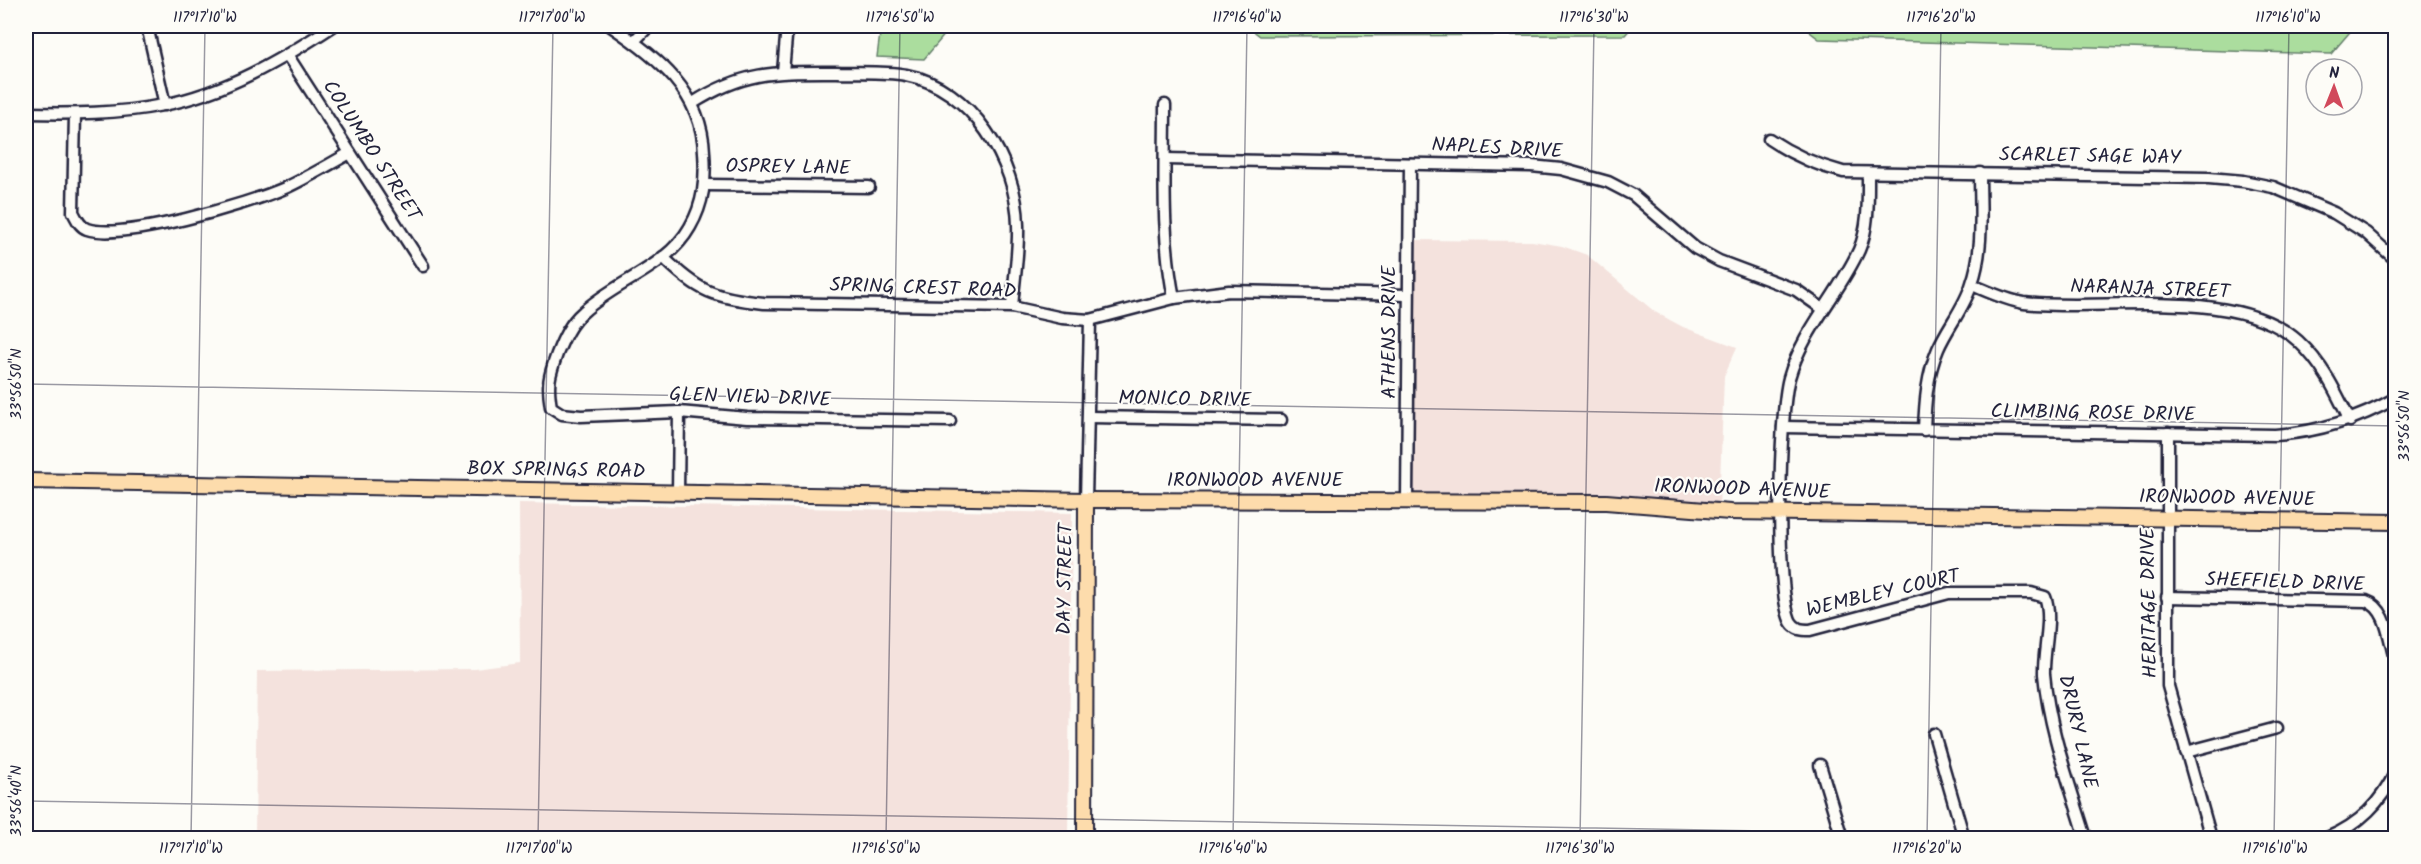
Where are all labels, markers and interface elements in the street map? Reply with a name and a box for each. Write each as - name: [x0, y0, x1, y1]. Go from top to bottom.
- text: 117°17'10"W: [173, 6, 237, 30]
- text: 117°17'00"W: [519, 6, 586, 30]
- text: 117°16'50"W: [866, 6, 935, 30]
- text: 117°16'40"W: [1212, 6, 1282, 30]
- text: 117°16'30"W: [1559, 6, 1629, 30]
- text: 117°16'20"W: [1906, 6, 1976, 30]
- text: 117°16'10"W: [2255, 6, 2321, 30]
- north arrow: [2304, 57, 2364, 117]
- text: N: [2329, 61, 2340, 86]
- street label: COLUMBO STREET: [313, 74, 430, 230]
- street label: NAPLES DRIVE: [1431, 130, 1565, 168]
- street label: SCARLET SAGE WAY: [1999, 139, 2183, 175]
- street label: OSPREY LANE: [725, 151, 852, 185]
- street label: ATHENS DRIVE: [1374, 264, 1406, 399]
- street label: SPRING CREST ROAD: [829, 270, 1017, 308]
- street label: NARANJA STREET: [2070, 271, 2233, 309]
- text: 33°56'50"N: [5, 348, 29, 420]
- street label: GLEN VIEW DRIVE: [669, 379, 833, 417]
- street label: MONICO DRIVE: [1118, 383, 1253, 417]
- text: 33°56'50"N: [2393, 390, 2417, 462]
- street label: CLIMBING ROSE DRIVE: [1990, 396, 2197, 432]
- street label: BOX SPRINGS ROAD: [467, 453, 645, 489]
- street label: IRONWOOD AVENUE: [1167, 465, 1345, 497]
- street label: IRONWOOD AVENUE: [1653, 471, 1832, 509]
- street label: IRONWOOD AVENUE: [2138, 481, 2317, 517]
- street label: DAY STREET: [1049, 521, 1083, 635]
- street label: HERITAGE DRIVE: [2133, 526, 2167, 679]
- street label: WEMBLEY COURT: [1803, 560, 1965, 627]
- street label: SHEFFIELD DRIVE: [2205, 564, 2367, 602]
- street label: DRURY LANE: [2048, 672, 2106, 793]
- text: 33°56'40"N: [5, 765, 29, 837]
- text: 117°17'10"W: [159, 837, 223, 861]
- text: 117°17'00"W: [506, 837, 573, 861]
- text: 117°16'50"W: [852, 837, 921, 861]
- text: 117°16'40"W: [1198, 837, 1268, 861]
- text: 117°16'30"W: [1545, 837, 1615, 861]
- text: 117°16'20"W: [1892, 837, 1962, 861]
- text: 117°16'10"W: [2242, 837, 2308, 861]

